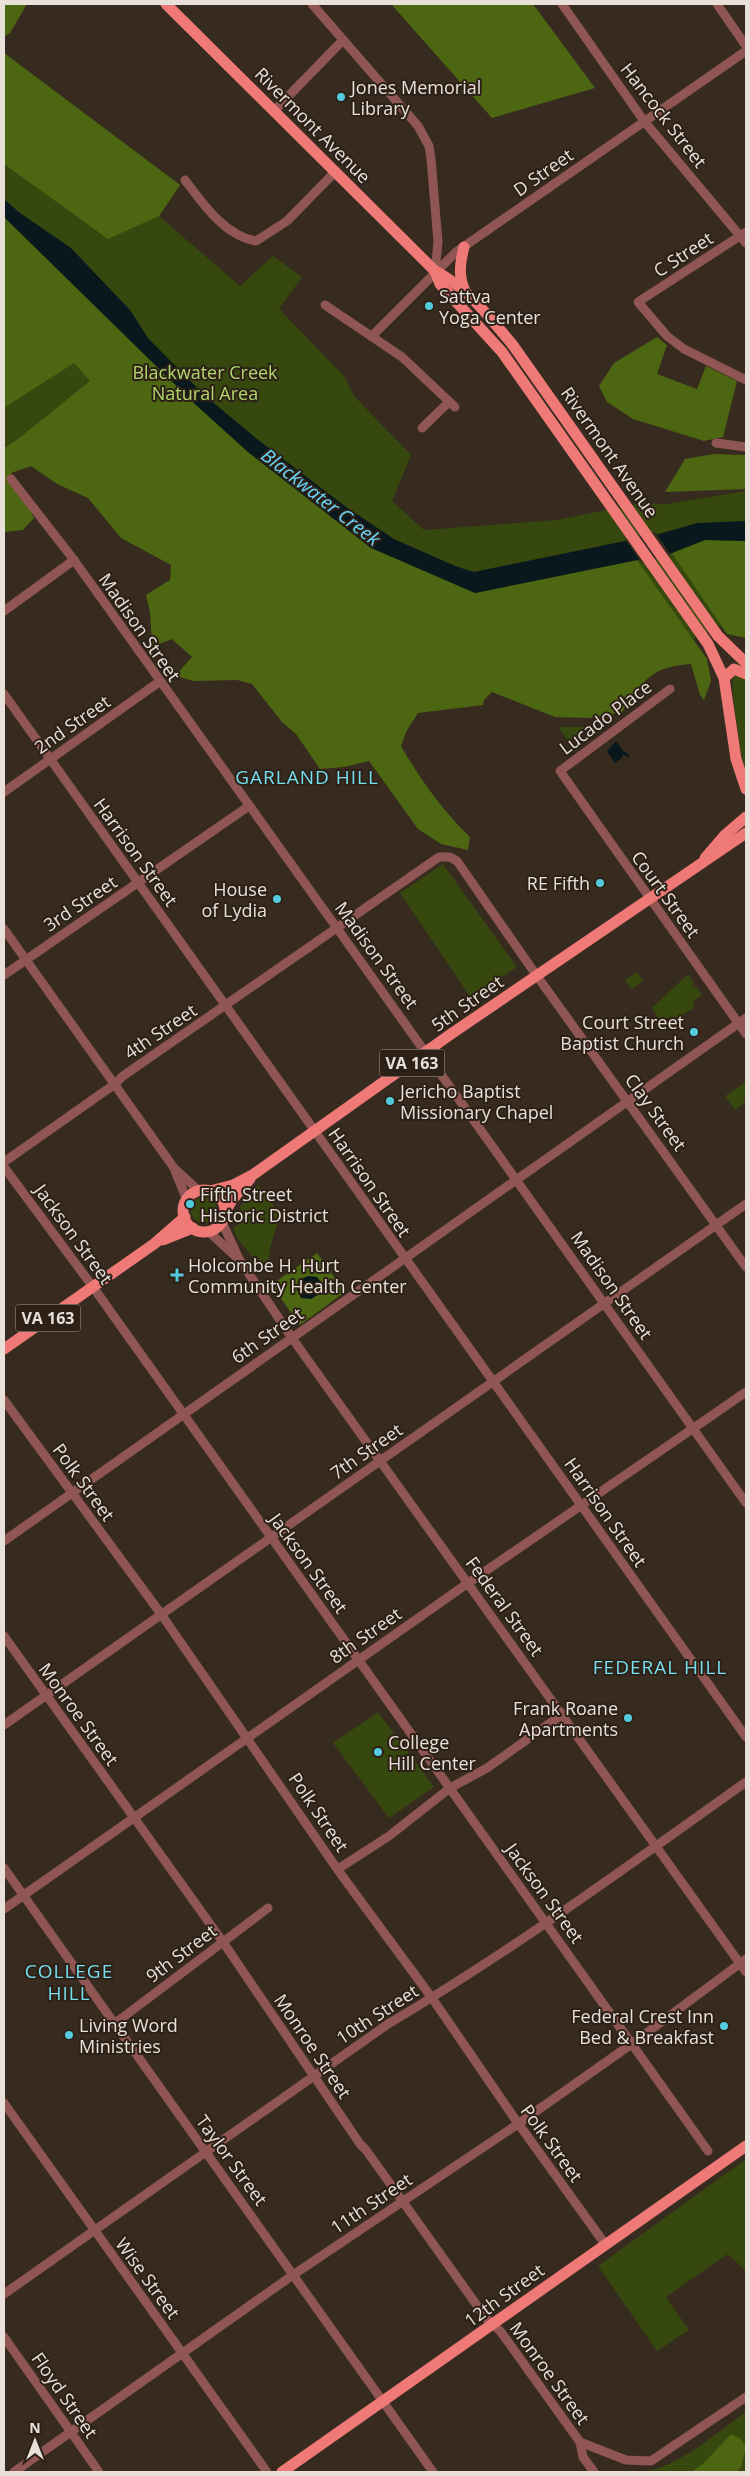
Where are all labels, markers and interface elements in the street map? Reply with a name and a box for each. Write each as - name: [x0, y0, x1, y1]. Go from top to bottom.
- street label: Hancock Street: [616, 58, 712, 172]
- street label: Rivermont Avenue: [250, 62, 376, 188]
- place label: Jones Memorial Library: [349, 75, 481, 120]
- marker: Jones Memorial Library: [335, 91, 347, 103]
- street label: D Street: [508, 143, 578, 201]
- street label: C Street: [649, 226, 717, 282]
- place label: Sattva Yoga Center: [439, 284, 541, 329]
- marker: Sattva Yoga Center: [423, 300, 435, 312]
- park label: Blackwater Creek Natural Area: [132, 360, 278, 405]
- street label: Rivermont Avenue: [556, 382, 664, 522]
- water label: Blackwater Creek: [256, 442, 386, 552]
- street label: Madison Street: [94, 568, 186, 686]
- street label: Lucado Place: [554, 674, 656, 760]
- street label: 2nd Street: [29, 689, 115, 759]
- district label: GARLAND HILL: [235, 764, 379, 790]
- street label: Harrison Street: [89, 793, 183, 911]
- street label: Court Street: [626, 846, 706, 942]
- street label: 3rd Street: [39, 870, 121, 936]
- place label: RE Fifth: [527, 871, 590, 895]
- place label: House of Lydia: [201, 877, 267, 922]
- marker: RE Fifth: [594, 877, 606, 889]
- marker: House of Lydia: [271, 893, 283, 905]
- street label: Madison Street: [330, 897, 424, 1013]
- street label: 5th Street: [426, 969, 508, 1037]
- street label: 4th Street: [119, 998, 201, 1064]
- place label: Court Street Baptist Church: [560, 1010, 684, 1055]
- marker: Court Street Baptist Church: [688, 1026, 700, 1038]
- road number: VA 163: [380, 1050, 444, 1076]
- street label: Clay Street: [620, 1069, 692, 1155]
- place label: Jericho Baptist Missionary Chapel: [398, 1079, 553, 1124]
- marker: Jericho Baptist Missionary Chapel: [384, 1095, 396, 1107]
- street label: Harrison Street: [323, 1123, 417, 1241]
- street label: Jackson Street: [28, 1177, 118, 1289]
- place label: Fifth Street Historic District: [200, 1182, 328, 1227]
- marker: Fifth Street Historic District: [184, 1198, 196, 1210]
- street label: Madison Street: [566, 1226, 658, 1344]
- place label: Holcombe H. Hurt Community Health Center: [188, 1253, 407, 1298]
- marker: Holcombe H. Hurt Community Health Center: [170, 1268, 184, 1282]
- street label: 6th Street: [226, 1301, 308, 1369]
- road number: VA 163: [15, 1305, 80, 1332]
- street label: 7th Street: [325, 1417, 407, 1485]
- street label: Polk Street: [48, 1438, 120, 1526]
- street label: Harrison Street: [559, 1453, 653, 1571]
- street label: Jackson Street: [263, 1506, 353, 1618]
- street label: Federal Street: [461, 1551, 549, 1661]
- street label: 8th Street: [324, 1601, 406, 1669]
- district label: FEDERAL HILL: [593, 1654, 727, 1680]
- street label: Monroe Street: [34, 1658, 124, 1770]
- place label: Frank Roane Apartments: [513, 1696, 618, 1741]
- marker: Frank Roane Apartments: [622, 1712, 634, 1724]
- place label: College Hill Center: [388, 1730, 477, 1775]
- marker: College Hill Center: [372, 1746, 384, 1758]
- street label: Polk Street: [284, 1768, 354, 1856]
- street label: Jackson Street: [499, 1836, 589, 1948]
- street label: 9th Street: [141, 1919, 221, 1987]
- district label: COLLEGE HILL: [25, 1958, 113, 2006]
- street label: 10th Street: [331, 1979, 423, 2049]
- street label: Monroe Street: [269, 1989, 357, 2103]
- place label: Federal Crest Inn Bed & Breakfast: [571, 2004, 714, 2049]
- place label: Living Word Ministries: [79, 2013, 178, 2058]
- marker: Federal Crest Inn Bed & Breakfast: [718, 2020, 730, 2032]
- marker: Living Word Ministries: [63, 2029, 75, 2041]
- street label: Polk Street: [516, 2099, 588, 2187]
- street label: Taylor Street: [191, 2110, 273, 2210]
- street label: 11th Street: [326, 2167, 416, 2239]
- street label: Wise Street: [110, 2233, 186, 2323]
- street label: 12th Street: [459, 2258, 549, 2332]
- street label: Monroe Street: [505, 2317, 595, 2429]
- street label: Floyd Street: [27, 2347, 103, 2443]
- north arrow: [10, 2416, 60, 2466]
- text: N: [29, 2418, 41, 2437]

